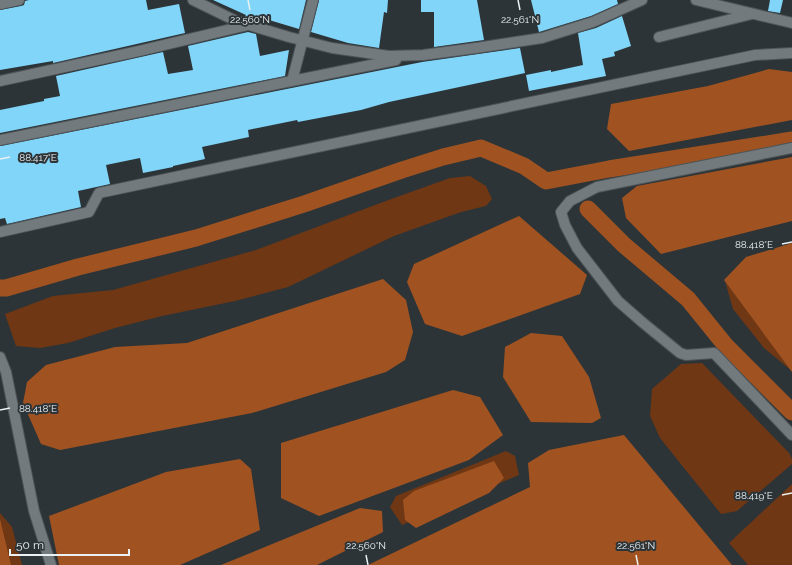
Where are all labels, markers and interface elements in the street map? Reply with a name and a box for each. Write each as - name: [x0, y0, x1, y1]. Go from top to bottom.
- text: 22.560°N: [230, 14, 270, 25]
- text: 22.561°N: [501, 14, 539, 25]
- text: 88.417°E: [19, 152, 57, 163]
- text: 88.418°E: [735, 239, 773, 250]
- text: 88.418°E: [19, 403, 57, 414]
- text: 88.419°E: [735, 490, 773, 501]
- scale bar: [10, 531, 129, 557]
- text: 50 m: [16, 538, 44, 552]
- text: 22.560°N: [346, 540, 386, 551]
- text: 22.561°N: [617, 540, 655, 551]

